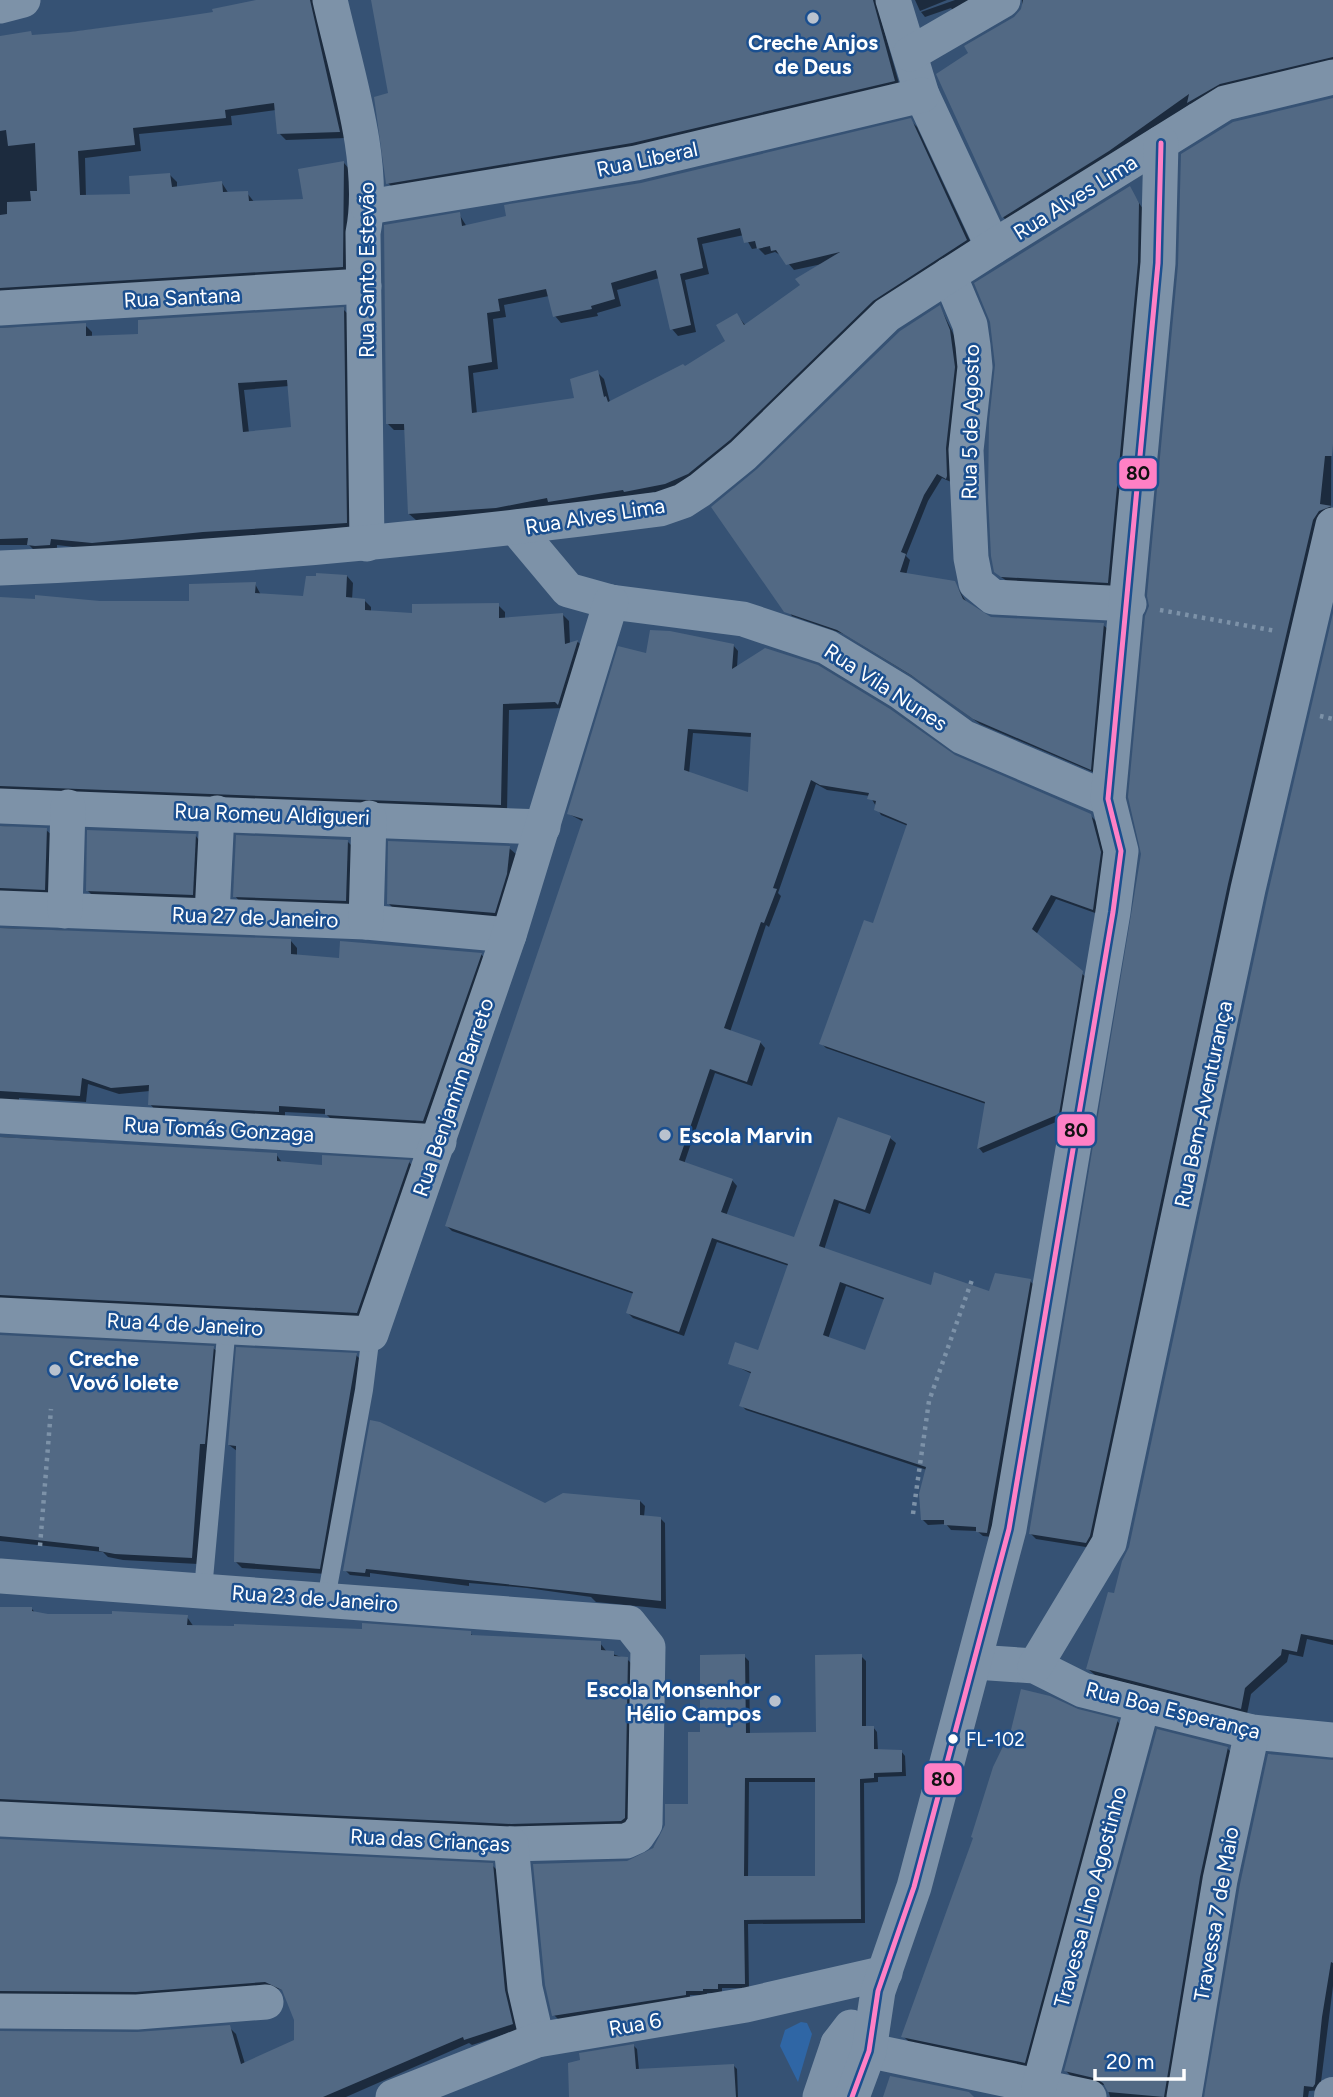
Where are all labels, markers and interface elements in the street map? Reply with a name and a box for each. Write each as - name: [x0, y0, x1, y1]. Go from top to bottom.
- marker: Creche Anjos de Deus: [805, 10, 821, 26]
- place label: Creche Anjos de Deus: [748, 30, 878, 79]
- street label: Rua Liberal: [594, 136, 700, 182]
- street label: Rua Alves Lima: [1009, 149, 1141, 245]
- street label: Rua Santo Estevão: [354, 182, 379, 358]
- street label: Rua Santana: [123, 281, 241, 313]
- street label: Rua 5 de Agosto: [956, 344, 984, 500]
- line badge: 80: [1118, 457, 1158, 490]
- text: 80: [1126, 462, 1150, 485]
- street label: Rua Alves Lima: [523, 493, 667, 539]
- street label: Rua Vila Nunes: [820, 638, 952, 736]
- street label: Rua Romeu Aldigueri: [174, 798, 370, 830]
- street label: Rua 27 de Janeiro: [171, 902, 339, 932]
- street label: Rua Benjamim Barreto: [407, 994, 499, 1200]
- street label: Rua Bem-Aventurança: [1169, 998, 1237, 1210]
- street label: Rua Tomás Gonzaga: [123, 1112, 315, 1146]
- line badge: 80: [1056, 1113, 1096, 1147]
- text: 80: [1064, 1119, 1088, 1142]
- place label: Escola Marvin: [679, 1123, 812, 1148]
- marker: Escola Marvin: [657, 1127, 673, 1143]
- street label: Rua 4 de Janeiro: [106, 1307, 264, 1341]
- place label: Creche Vovó Iolete: [69, 1346, 179, 1395]
- marker: Creche Vovó Iolete: [47, 1362, 63, 1378]
- street label: Rua 23 de Janeiro: [231, 1580, 399, 1616]
- street label: Rua Boa Esperança: [1083, 1676, 1263, 1744]
- place label: Escola Monsenhor Hélio Campos: [586, 1677, 761, 1726]
- marker: Escola Monsenhor Hélio Campos: [767, 1693, 783, 1709]
- place label: FL-102: [966, 1728, 1025, 1751]
- marker: FL-102: [946, 1732, 960, 1746]
- line badge: 80: [923, 1762, 963, 1796]
- text: 80: [931, 1768, 955, 1791]
- street label: Travessa Lino Agostinho: [1048, 1784, 1132, 2010]
- street label: Rua das Crianças: [349, 1823, 511, 1857]
- street label: Travessa 7 de Maio: [1188, 1825, 1244, 2003]
- street label: Rua 6: [607, 2007, 663, 2041]
- scale bar: [1095, 2038, 1184, 2082]
- text: 20 m: [1106, 2049, 1154, 2074]

